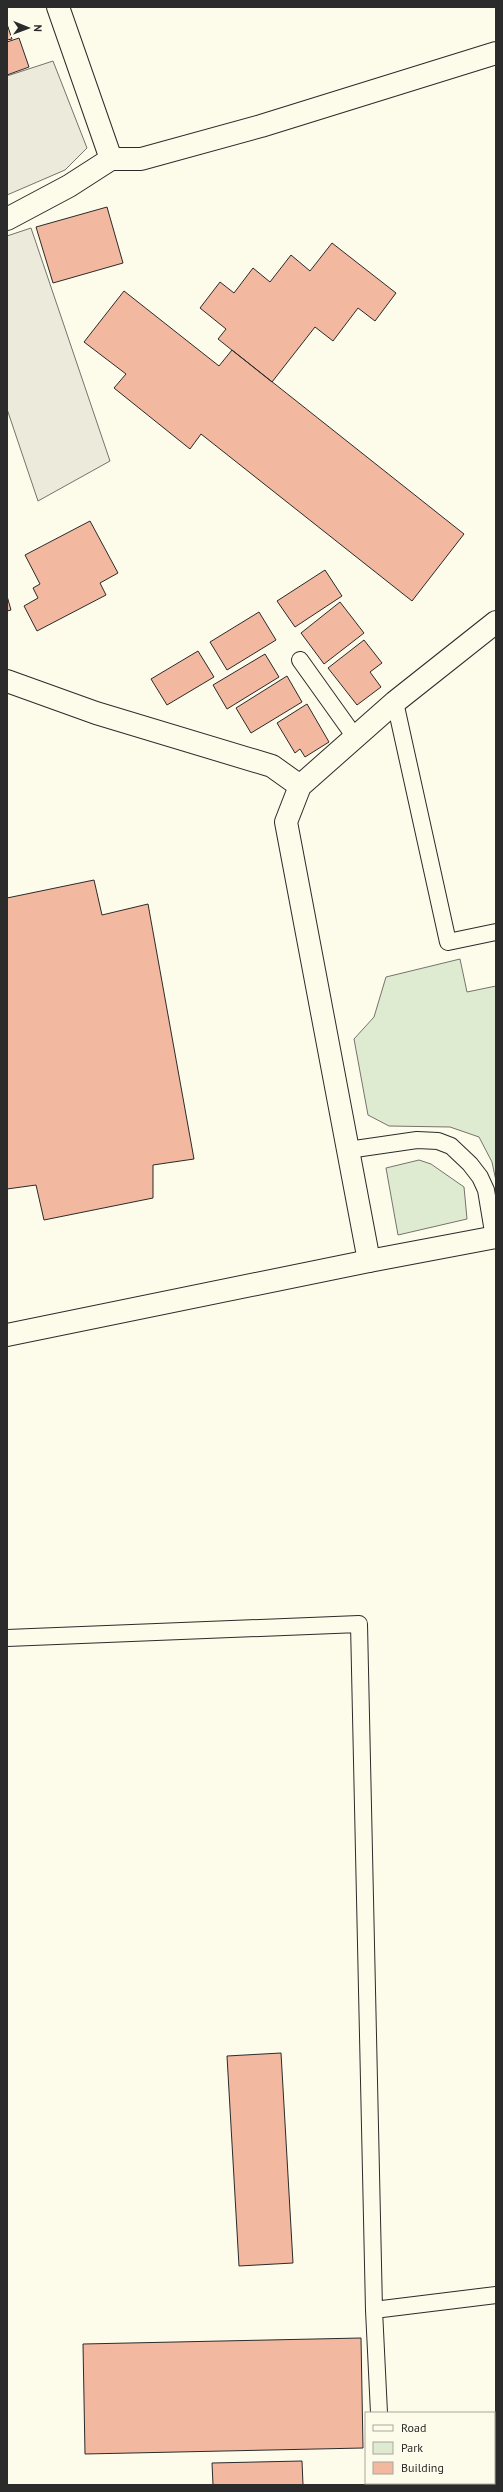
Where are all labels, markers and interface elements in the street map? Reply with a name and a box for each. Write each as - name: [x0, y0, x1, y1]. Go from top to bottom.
- north arrow: [8, 8, 48, 48]
- text: N: [31, 24, 45, 32]
- legend: [365, 2412, 495, 2484]
- text: Road: [401, 2420, 426, 2435]
- text: Park: [401, 2440, 423, 2455]
- text: Building: [401, 2460, 444, 2475]

